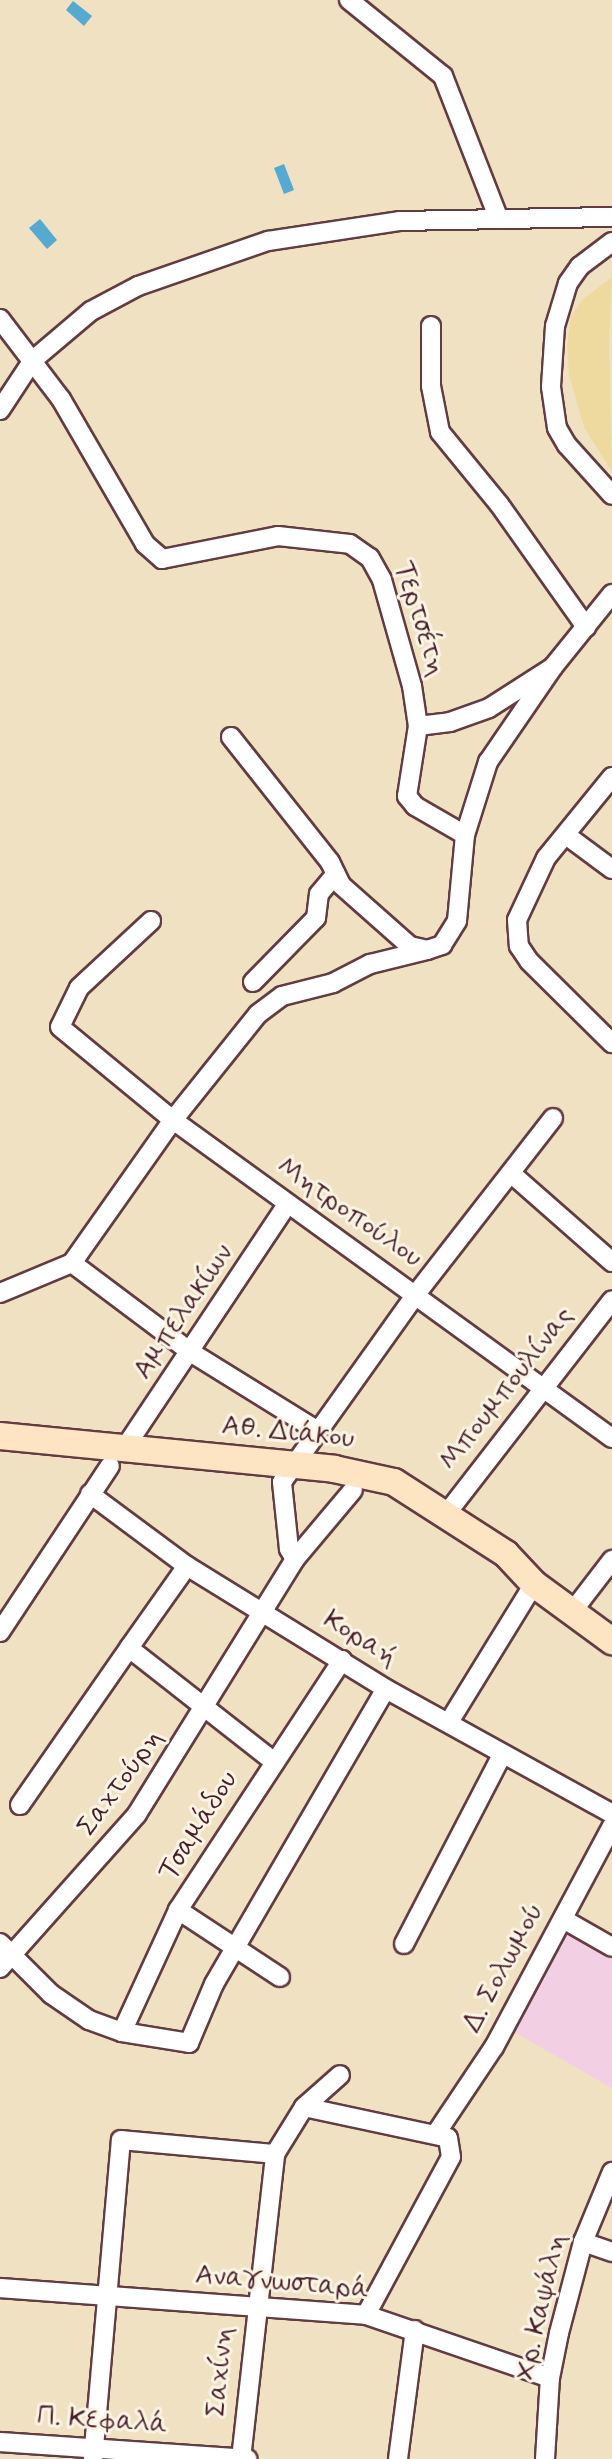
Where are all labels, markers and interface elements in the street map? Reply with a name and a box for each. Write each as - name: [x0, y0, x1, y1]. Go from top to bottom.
- street label: Τερτσέτη: [386, 558, 452, 680]
- street label: Μητροπούλου: [270, 1150, 428, 1276]
- street label: Αμπελακίων: [127, 1238, 241, 1386]
- street label: Μπουμπουλίνας: [433, 1300, 581, 1478]
- street label: Αθ. Διάκου: [220, 1409, 356, 1457]
- street label: Κοραή: [317, 1603, 403, 1675]
- street label: Σαχτούρη: [71, 1723, 171, 1843]
- street label: Τσαμάδου: [152, 1765, 246, 1887]
- street label: Δ. Σολωμού: [456, 1898, 552, 2038]
- street label: Χρ. Καψάλη: [509, 2230, 575, 2384]
- street label: Αναγνωσταρά: [194, 2259, 370, 2307]
- street label: Σαχίνη: [200, 2326, 242, 2418]
- street label: Π. Κεφαλά: [36, 2400, 168, 2442]

